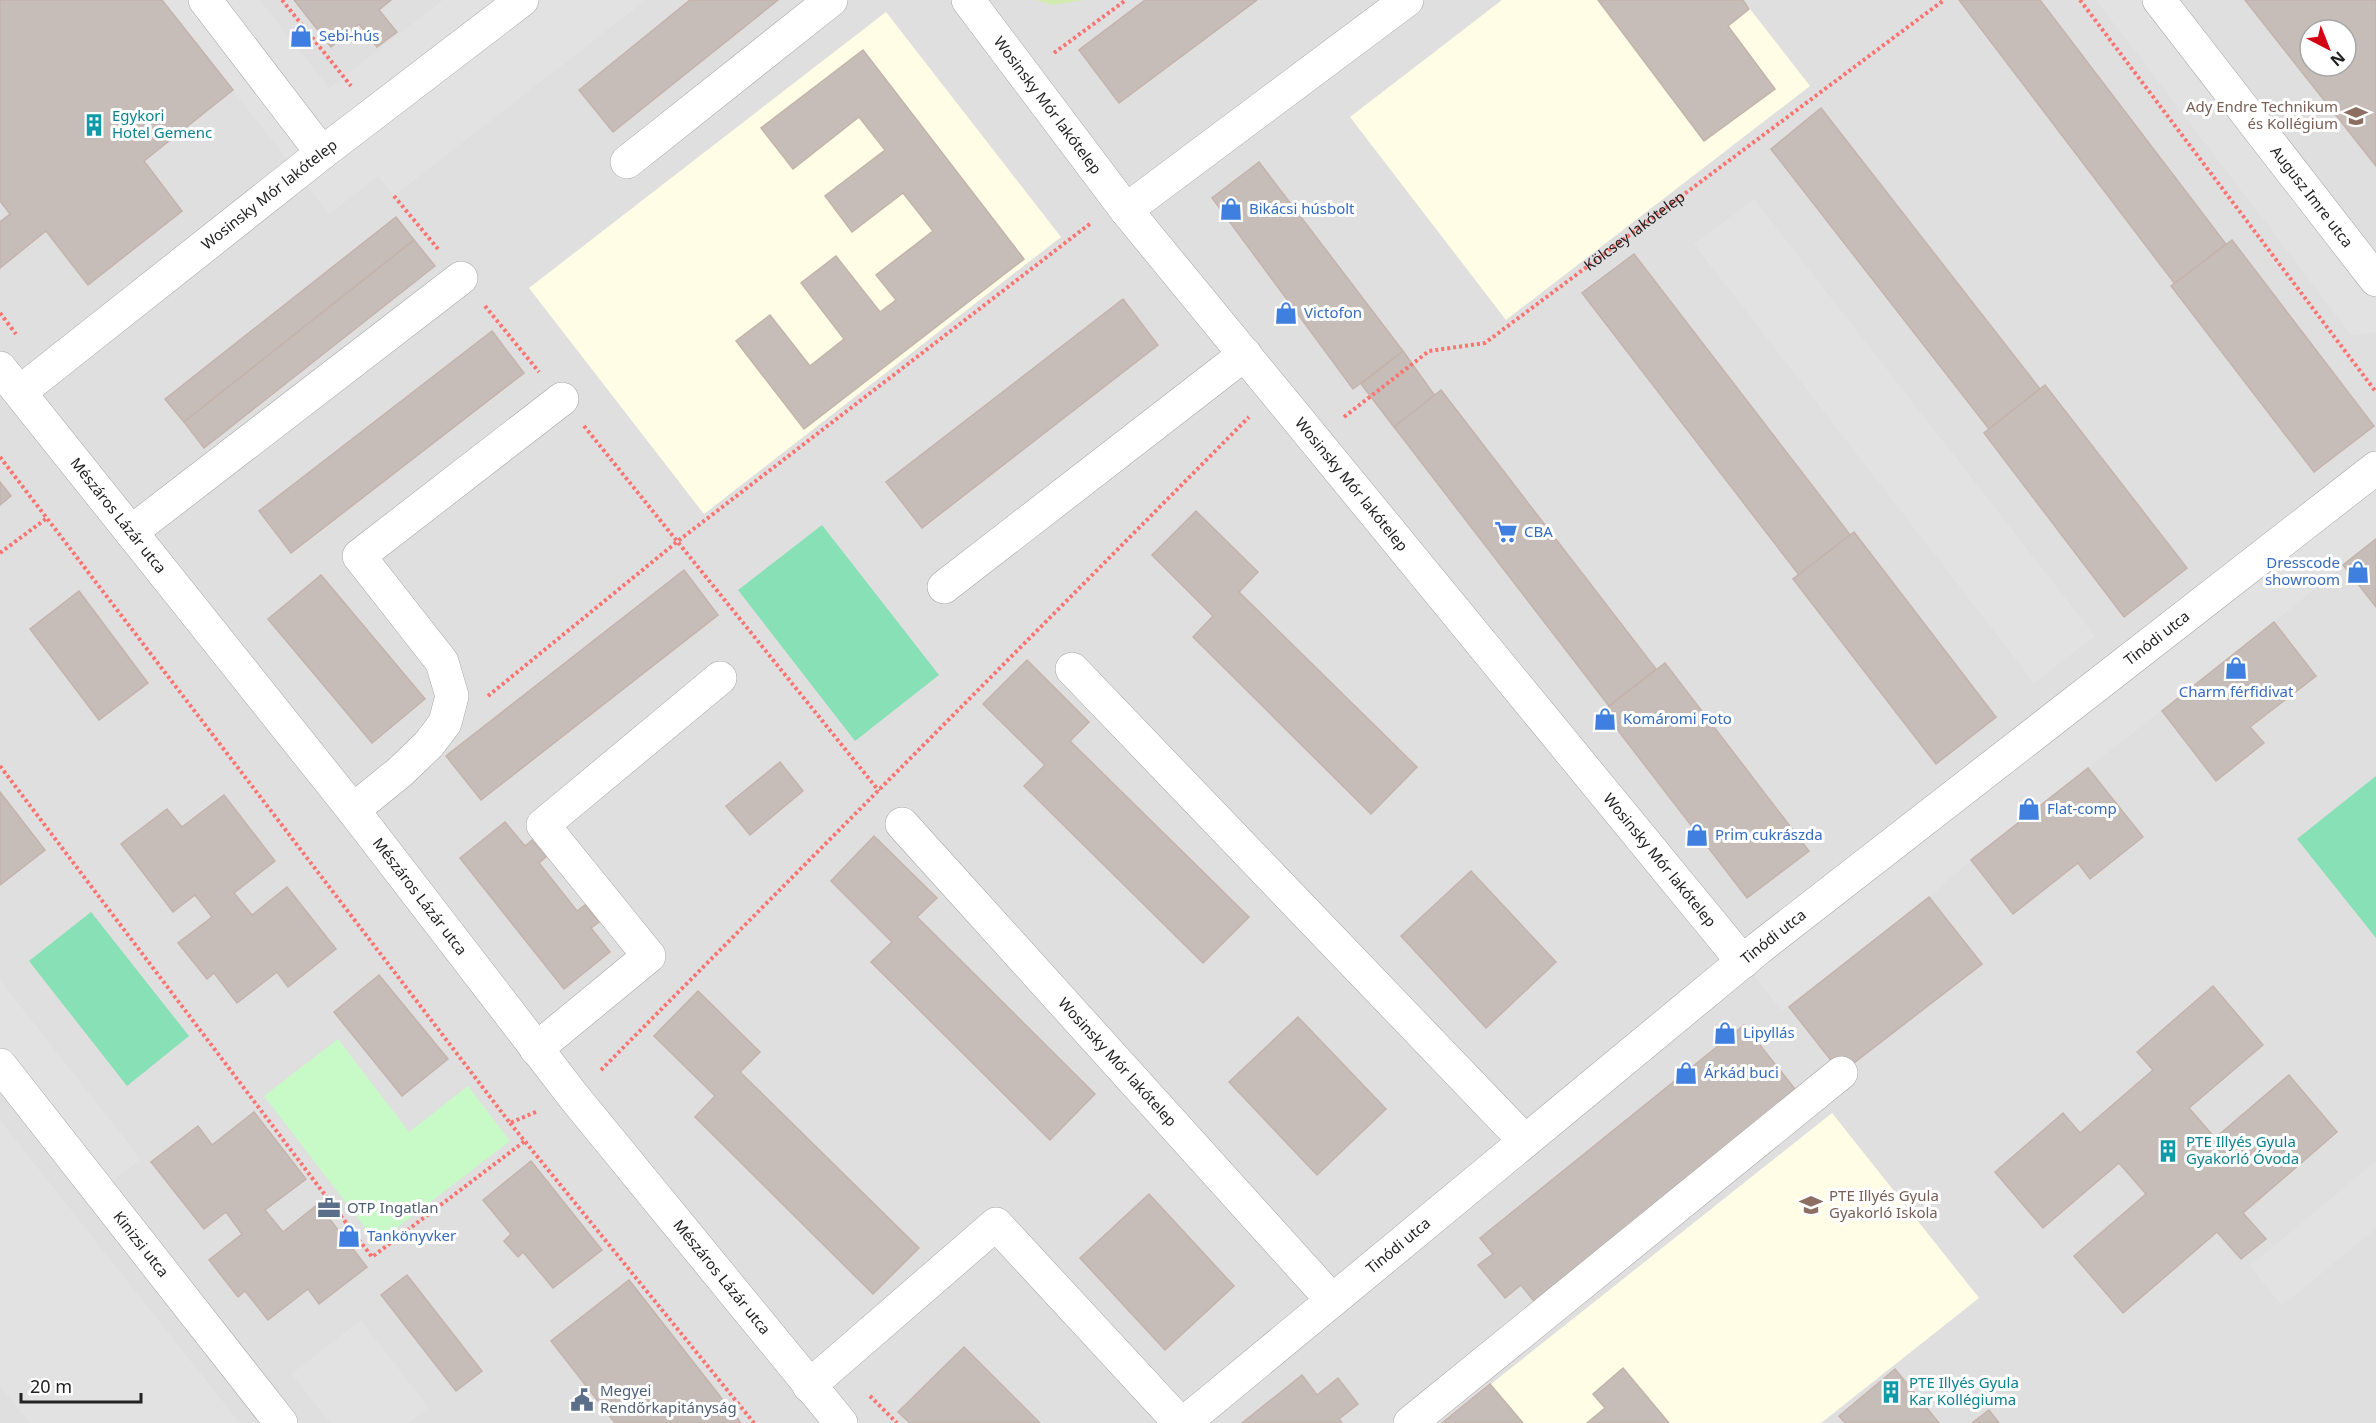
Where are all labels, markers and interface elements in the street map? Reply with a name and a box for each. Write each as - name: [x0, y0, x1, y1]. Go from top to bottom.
- north arrow: [2298, 18, 2358, 78]
- shop icon: Sebi-hús: [288, 23, 314, 49]
- place label: Sebi-hús: [319, 25, 379, 45]
- street label: Wosinsky Mór lakótelep: [990, 32, 1107, 178]
- text: N: [2326, 47, 2350, 72]
- place label: Ady Endre Technikum és Kollégium: [2186, 96, 2338, 133]
- school or university icon: Ady Endre Technikum és Kollégium: [2343, 103, 2369, 129]
- place label: Egykori Hotel Gemenc: [112, 105, 212, 142]
- building icon: Egykori Hotel Gemenc: [81, 112, 107, 138]
- street label: Wosinsky Mór lakótelep: [197, 134, 341, 254]
- street label: Augusz Imre utca: [2267, 141, 2358, 251]
- street label: Kölcsey lakótelep: [1580, 186, 1689, 275]
- shop icon: Bikácsi húsbolt: [1218, 196, 1244, 222]
- place label: Bikácsi húsbolt: [1249, 198, 1355, 218]
- shop icon: Victofon: [1273, 300, 1299, 326]
- place label: Victofon: [1304, 302, 1362, 322]
- street label: Wosinsky Mór lakótelep: [1291, 413, 1413, 555]
- street label: Mészáros Lázár utca: [66, 453, 171, 577]
- supermarket icon: CBA: [1493, 519, 1519, 545]
- place label: CBA: [1524, 521, 1553, 541]
- place label: Dresscode showroom: [2265, 552, 2340, 589]
- shop icon: Dresscode showroom: [2345, 559, 2371, 585]
- street label: Tinódi utca: [2119, 606, 2193, 669]
- shop icon: Charm férfidivat: [2223, 655, 2249, 681]
- place label: Charm férfidivat: [2179, 681, 2294, 701]
- shop icon: Komáromi Foto: [1592, 706, 1618, 732]
- place label: Komáromi Foto: [1623, 708, 1732, 728]
- street label: Wosinsky Mór lakótelep: [1599, 789, 1721, 931]
- shop icon: Flat-comp: [2016, 796, 2042, 822]
- place label: Flat-comp: [2047, 798, 2117, 818]
- shop icon: Prim cukrászda: [1684, 822, 1710, 848]
- place label: Prim cukrászda: [1715, 824, 1823, 844]
- street label: Mészáros Lázár utca: [369, 833, 472, 959]
- street label: Tinódi utca: [1736, 904, 1810, 968]
- street label: Wosinsky Mór lakótelep: [1054, 993, 1181, 1130]
- shop icon: Lipyllás: [1712, 1020, 1738, 1046]
- place label: Lipyllás: [1743, 1022, 1795, 1042]
- shop icon: Árkád buci: [1673, 1060, 1699, 1086]
- place label: Árkád buci: [1704, 1062, 1779, 1082]
- place label: PTE Illyés Gyula Gyakorló Óvoda: [2186, 1131, 2299, 1168]
- building icon: PTE Illyés Gyula Gyakorló Óvoda: [2155, 1138, 2181, 1164]
- place label: PTE Illyés Gyula Gyakorló Iskola: [1829, 1185, 1939, 1222]
- school or university icon: PTE Illyés Gyula Gyakorló Iskola: [1798, 1192, 1824, 1218]
- office icon: OTP Ingatlan: [316, 1195, 342, 1221]
- place label: OTP Ingatlan: [347, 1197, 439, 1217]
- street label: Kinizsi utca: [109, 1207, 174, 1281]
- street label: Tinódi utca: [1361, 1213, 1434, 1278]
- street label: Mészáros Lázár utca: [669, 1215, 776, 1338]
- shop icon: Tankönyvker: [336, 1223, 362, 1249]
- place label: Tankönyvker: [367, 1225, 456, 1245]
- scale bar: [21, 1366, 141, 1404]
- place label: PTE Illyés Gyula Kar Kollégiuma: [1909, 1372, 2019, 1409]
- text: 20 m: [30, 1374, 72, 1398]
- building icon: PTE Illyés Gyula Kar Kollégiuma: [1878, 1379, 1904, 1405]
- place label: Megyei Rendőrkapitányság: [600, 1380, 737, 1417]
- public building icon: Megyei Rendőrkapitányság: [569, 1387, 595, 1413]

